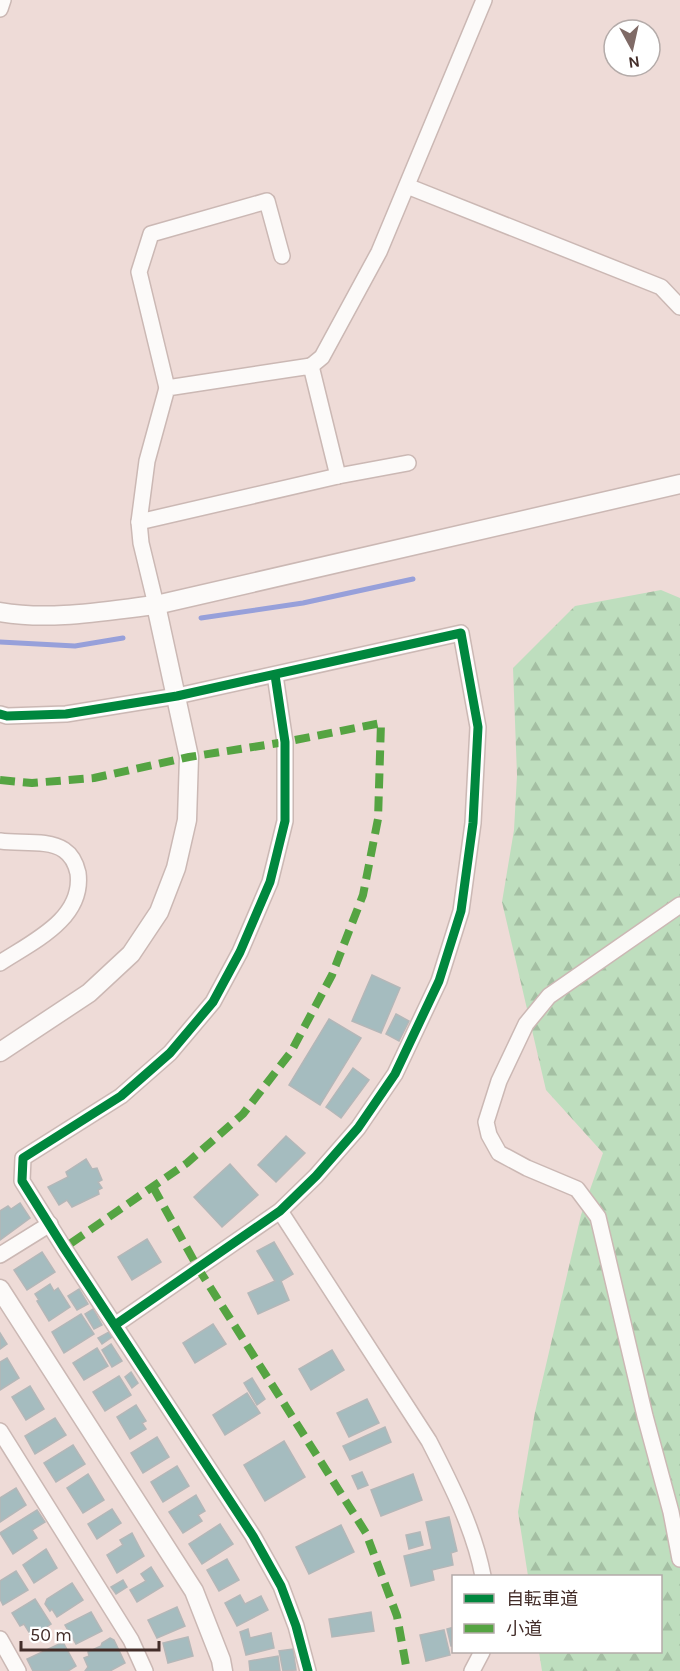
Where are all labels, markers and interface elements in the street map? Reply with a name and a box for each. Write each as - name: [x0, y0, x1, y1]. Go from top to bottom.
- north arrow: [602, 18, 662, 78]
- text: N: [627, 52, 641, 73]
- legend: [452, 1575, 662, 1653]
- text: 自転車道: [506, 1588, 578, 1610]
- scale bar: [21, 1614, 159, 1652]
- text: 小道: [506, 1618, 542, 1640]
- text: 50 m: [30, 1624, 72, 1646]

